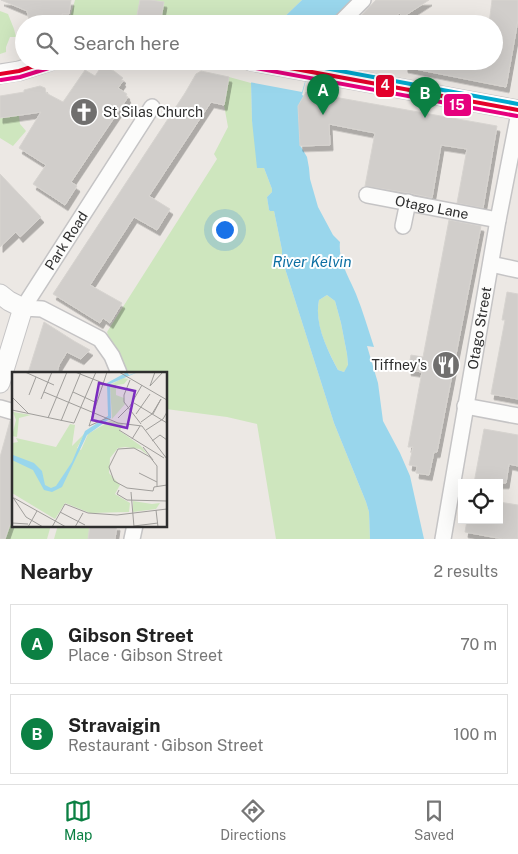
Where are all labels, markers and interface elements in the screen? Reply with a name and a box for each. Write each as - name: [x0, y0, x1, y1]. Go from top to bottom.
- search box: [15, 15, 503, 70]
- icon: search: [33, 29, 61, 57]
- text: Search here: [73, 32, 180, 54]
- pin: A: [307, 74, 339, 115]
- line badge: 4: [375, 74, 395, 98]
- text: 4: [380, 77, 390, 93]
- pin: B: [409, 77, 441, 118]
- line badge: 15: [443, 93, 472, 117]
- church icon: St Silas Church: [69, 97, 99, 127]
- text: 15: [449, 97, 465, 113]
- place label: St Silas Church: [103, 104, 203, 120]
- street label: Otago Lane: [394, 193, 470, 222]
- street label: Park Road: [42, 208, 91, 273]
- your location: [212, 217, 238, 243]
- water label: River Kelvin: [272, 253, 352, 270]
- street label: Otago Street: [464, 285, 494, 371]
- restaurant icon: Tiffney's: [431, 350, 461, 380]
- place label: Tiffney's: [371, 357, 427, 373]
- inset map: [12, 372, 168, 526]
- map controls: [458, 479, 503, 524]
- button: locate: [458, 479, 503, 524]
- text: Nearby: [20, 559, 93, 584]
- text: 2 results: [433, 562, 498, 581]
- text: Gibson Street: [68, 624, 194, 646]
- text: A: [31, 635, 43, 654]
- text: 70 m: [460, 635, 497, 654]
- text: Place · Gibson Street: [68, 646, 223, 665]
- text: Stravaigin: [68, 714, 160, 736]
- text: B: [32, 725, 42, 744]
- text: 100 m: [453, 725, 497, 744]
- text: Restaurant · Gibson Street: [68, 736, 263, 755]
- tab: Map: [64, 797, 92, 843]
- tab: Directions: [220, 797, 286, 843]
- tab: Saved: [414, 797, 454, 843]

